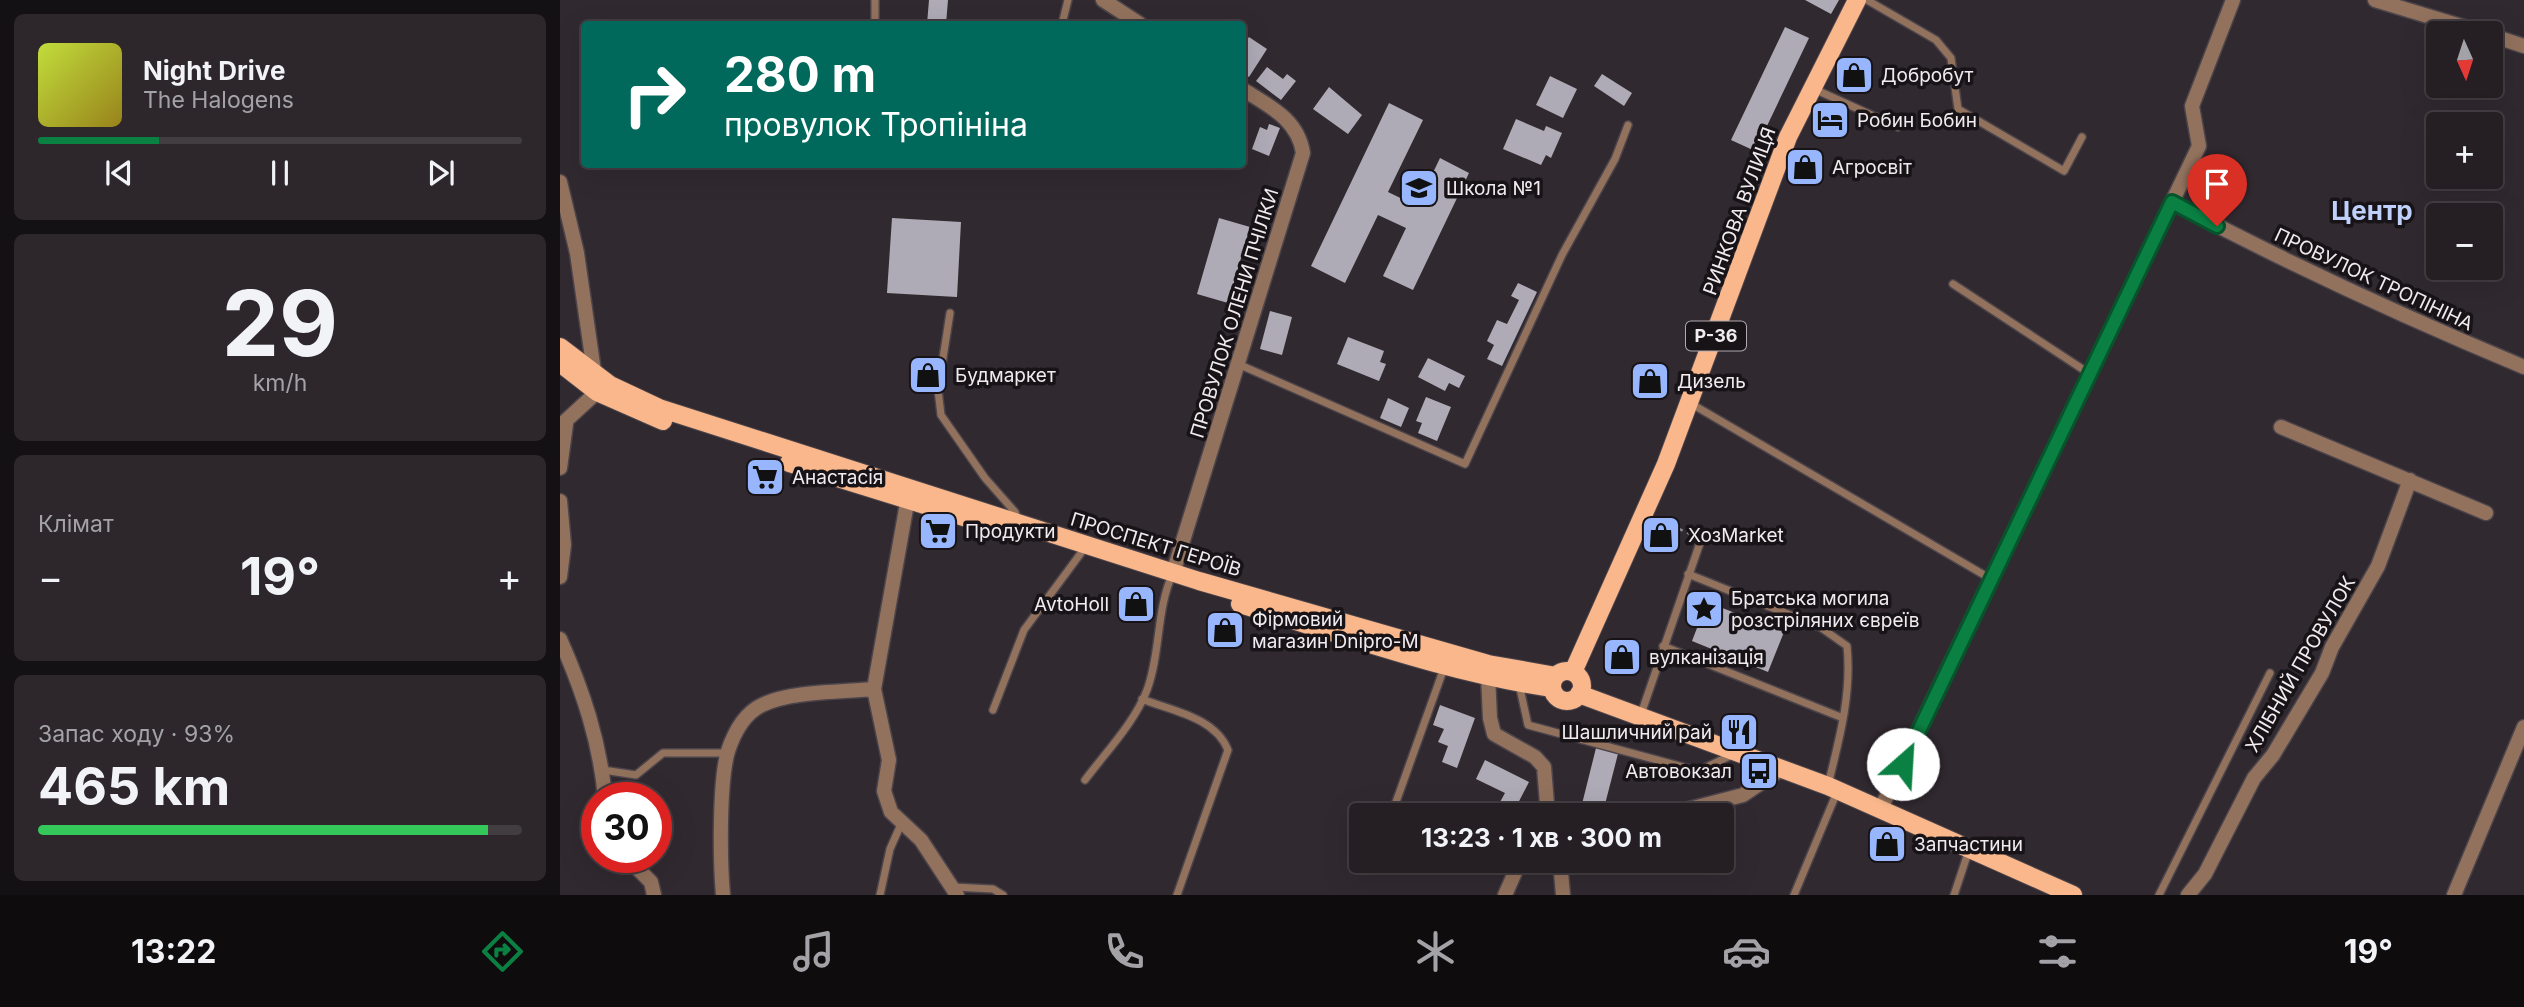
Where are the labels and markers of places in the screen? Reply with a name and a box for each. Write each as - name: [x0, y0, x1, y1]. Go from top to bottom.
- shop icon: Добробут: [1833, 54, 1875, 96]
- place label: Добробут: [1881, 64, 1973, 87]
- hotel icon: Робин Бобин: [1809, 99, 1851, 141]
- place label: Робин Бобин: [1857, 109, 1977, 132]
- shop icon: Агросвіт: [1784, 146, 1826, 188]
- pin: [2187, 154, 2247, 226]
- place label: Агросвіт: [1832, 156, 1912, 179]
- school or university icon: Школа №1: [1398, 167, 1440, 209]
- place label: Школа №1: [1446, 177, 1541, 200]
- shop icon: Будмаркет: [907, 354, 949, 396]
- shop icon: Дизель: [1629, 360, 1671, 402]
- place label: Будмаркет: [955, 364, 1056, 387]
- place label: Дизель: [1677, 370, 1746, 393]
- supermarket icon: Анастасія: [744, 456, 786, 498]
- place label: Анастасія: [792, 466, 883, 489]
- supermarket icon: Продукти: [917, 510, 959, 552]
- shop icon: ХозMarket: [1640, 514, 1682, 556]
- place label: Продукти: [965, 520, 1055, 543]
- place label: ХозMarket: [1688, 524, 1784, 547]
- shop icon: AvtoHoll: [1115, 583, 1157, 625]
- place label: Братська могила розстріляних євреїв: [1731, 587, 1919, 632]
- place icon: Братська могила розстріляних євреїв: [1683, 588, 1725, 630]
- place label: AvtoHoll: [1034, 593, 1109, 616]
- place label: Фірмовий магазин Dnipro-M: [1252, 608, 1419, 653]
- shop icon: Фірмовий магазин Dnipro-M: [1204, 609, 1246, 651]
- shop icon: вулканізація: [1601, 636, 1643, 678]
- place label: вулканізація: [1649, 646, 1764, 669]
- restaurant icon: Шашличний рай: [1718, 711, 1760, 753]
- place label: Шашличний рай: [1562, 721, 1712, 744]
- bus stop icon: Автовокзал: [1738, 750, 1780, 792]
- place label: Автовокзал: [1625, 760, 1732, 783]
- shop icon: Запчастини: [1866, 823, 1908, 865]
- place label: Запчастини: [1914, 833, 2023, 856]

